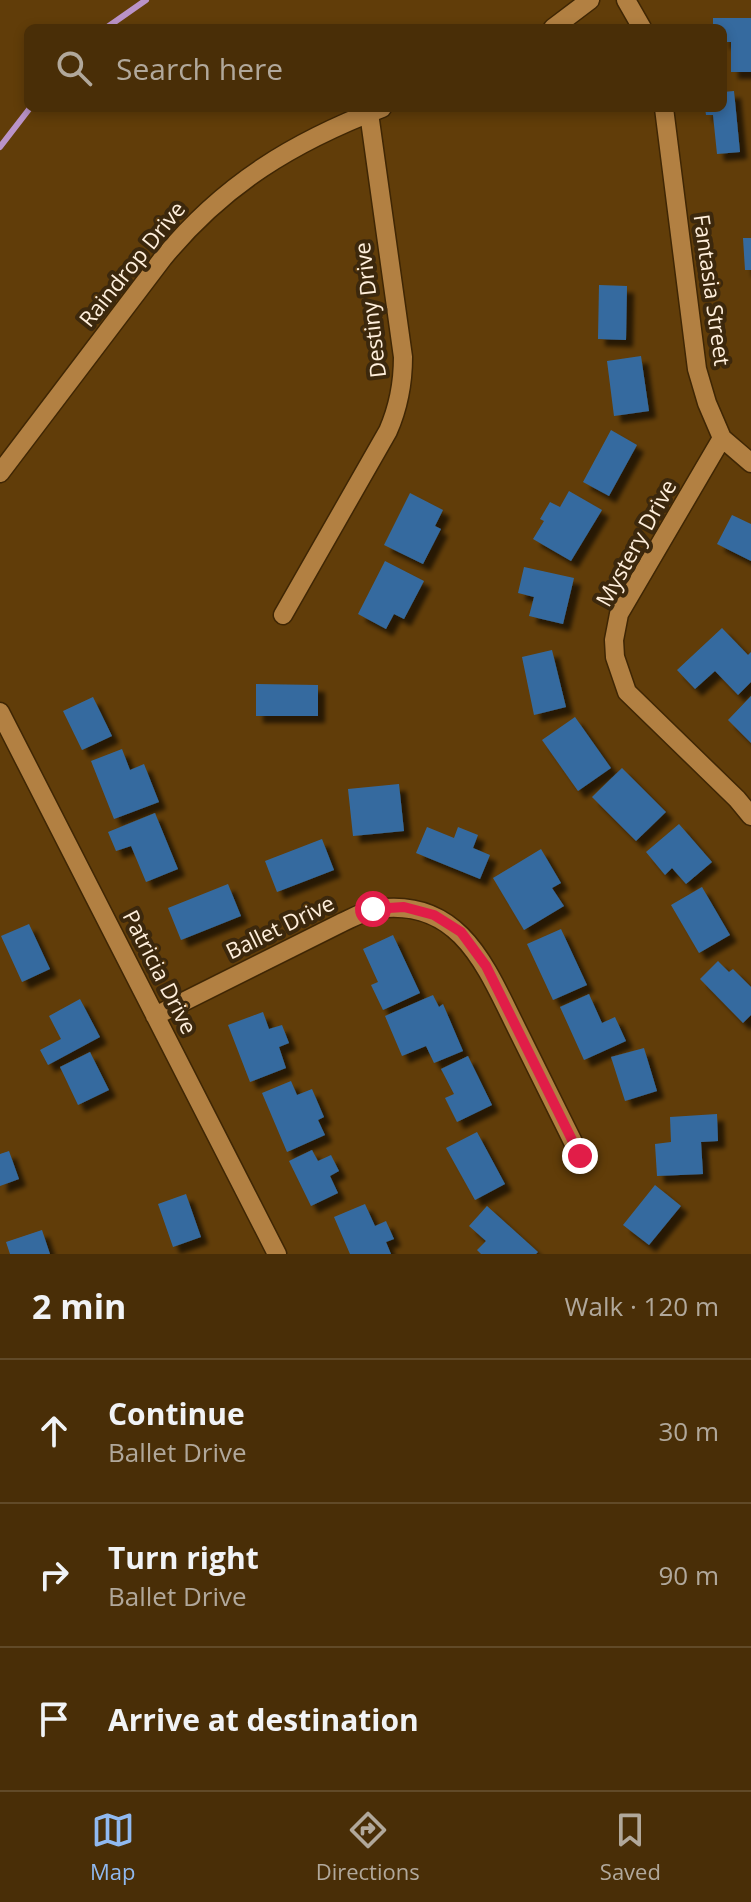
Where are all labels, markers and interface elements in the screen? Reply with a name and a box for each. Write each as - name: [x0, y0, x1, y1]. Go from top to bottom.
- search box: [24, 24, 727, 112]
- icon: search: [52, 46, 96, 90]
- text: Search here: [116, 48, 283, 89]
- street label: Raindrop Drive: [71, 194, 191, 332]
- street label: Fantasia Street: [688, 212, 738, 368]
- street label: Destiny Drive: [346, 241, 392, 380]
- street label: Mystery Drive: [588, 474, 682, 611]
- street label: Ballet Drive: [220, 887, 339, 965]
- route start: [355, 891, 391, 927]
- street label: Patricia Drive: [117, 904, 205, 1039]
- route end: [562, 1138, 598, 1174]
- text: 2 min: [32, 1283, 126, 1329]
- text: Walk · 120 m: [565, 1288, 719, 1324]
- text: Continue: [108, 1393, 245, 1434]
- icon: ahead: [32, 1409, 76, 1453]
- text: 30 m: [658, 1413, 719, 1449]
- text: Ballet Drive: [108, 1434, 247, 1470]
- text: Turn right: [108, 1537, 259, 1578]
- icon: right: [32, 1553, 76, 1597]
- text: 90 m: [658, 1557, 719, 1593]
- text: Ballet Drive: [108, 1578, 247, 1614]
- icon: arrive: [32, 1697, 76, 1741]
- text: Arrive at destination: [108, 1699, 419, 1740]
- tab: Map: [90, 1808, 136, 1886]
- tab: Directions: [316, 1808, 420, 1886]
- tab: Saved: [600, 1808, 661, 1886]

